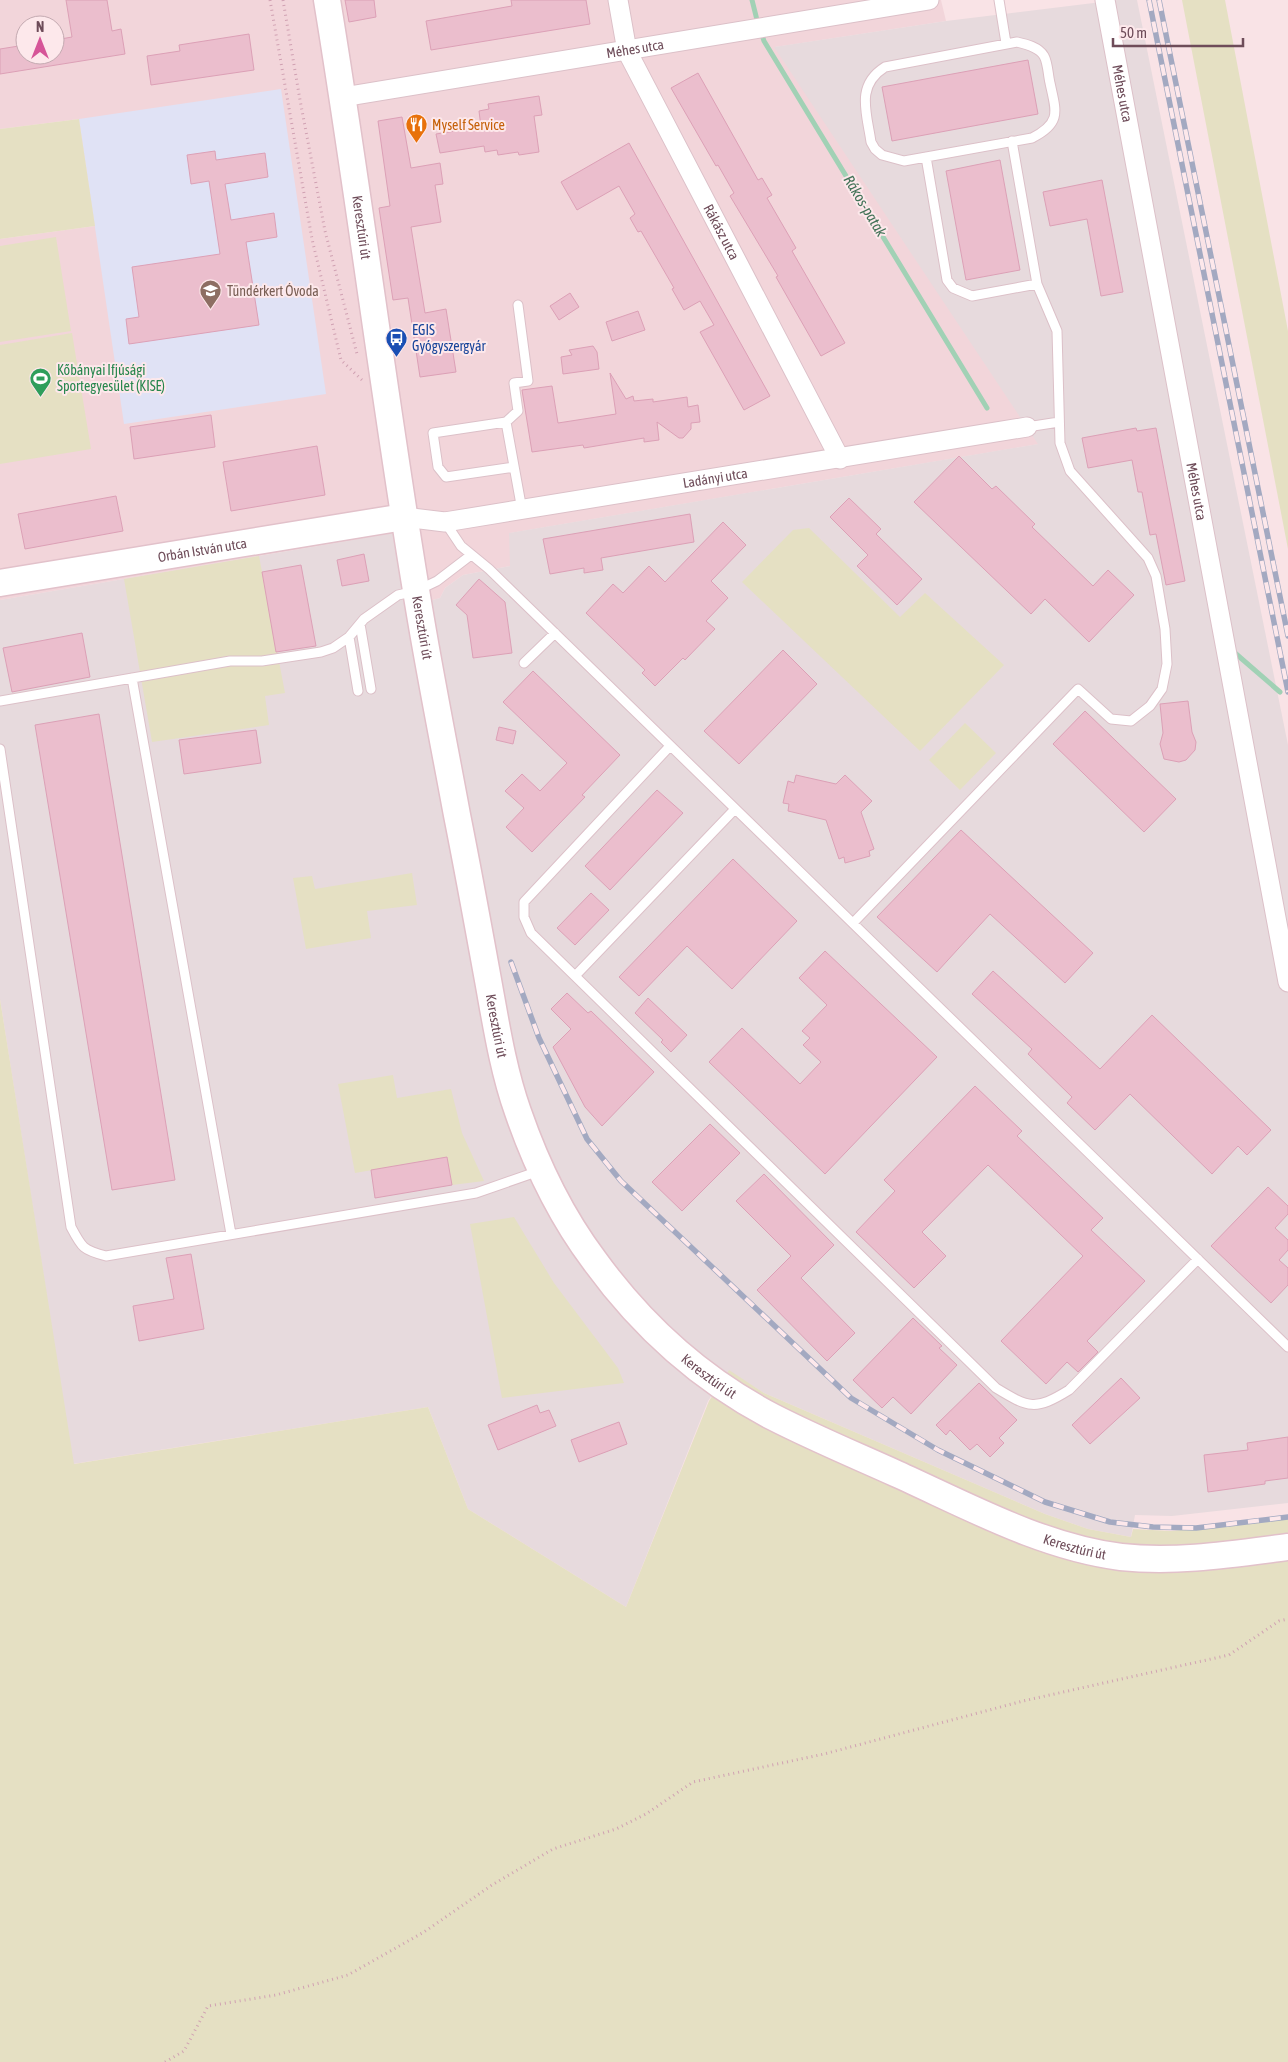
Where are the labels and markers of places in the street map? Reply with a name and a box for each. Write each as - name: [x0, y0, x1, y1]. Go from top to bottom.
- restaurant icon: Myself Service: [404, 113, 428, 144]
- place label: Myself Service: [432, 117, 505, 133]
- school or university icon: Tündérkert Óvoda: [199, 279, 223, 310]
- place label: Tündérkert Óvoda: [227, 283, 319, 299]
- place label: EGIS Gyógyszergyár: [412, 322, 486, 354]
- bus stop icon: EGIS Gyógyszergyár: [384, 326, 408, 357]
- place label: Kőbányai Ifjúsági Sportegyesület (KISE): [57, 362, 165, 394]
- sports icon: Kőbányai Ifjúsági Sportegyesület (KISE): [29, 366, 53, 397]

